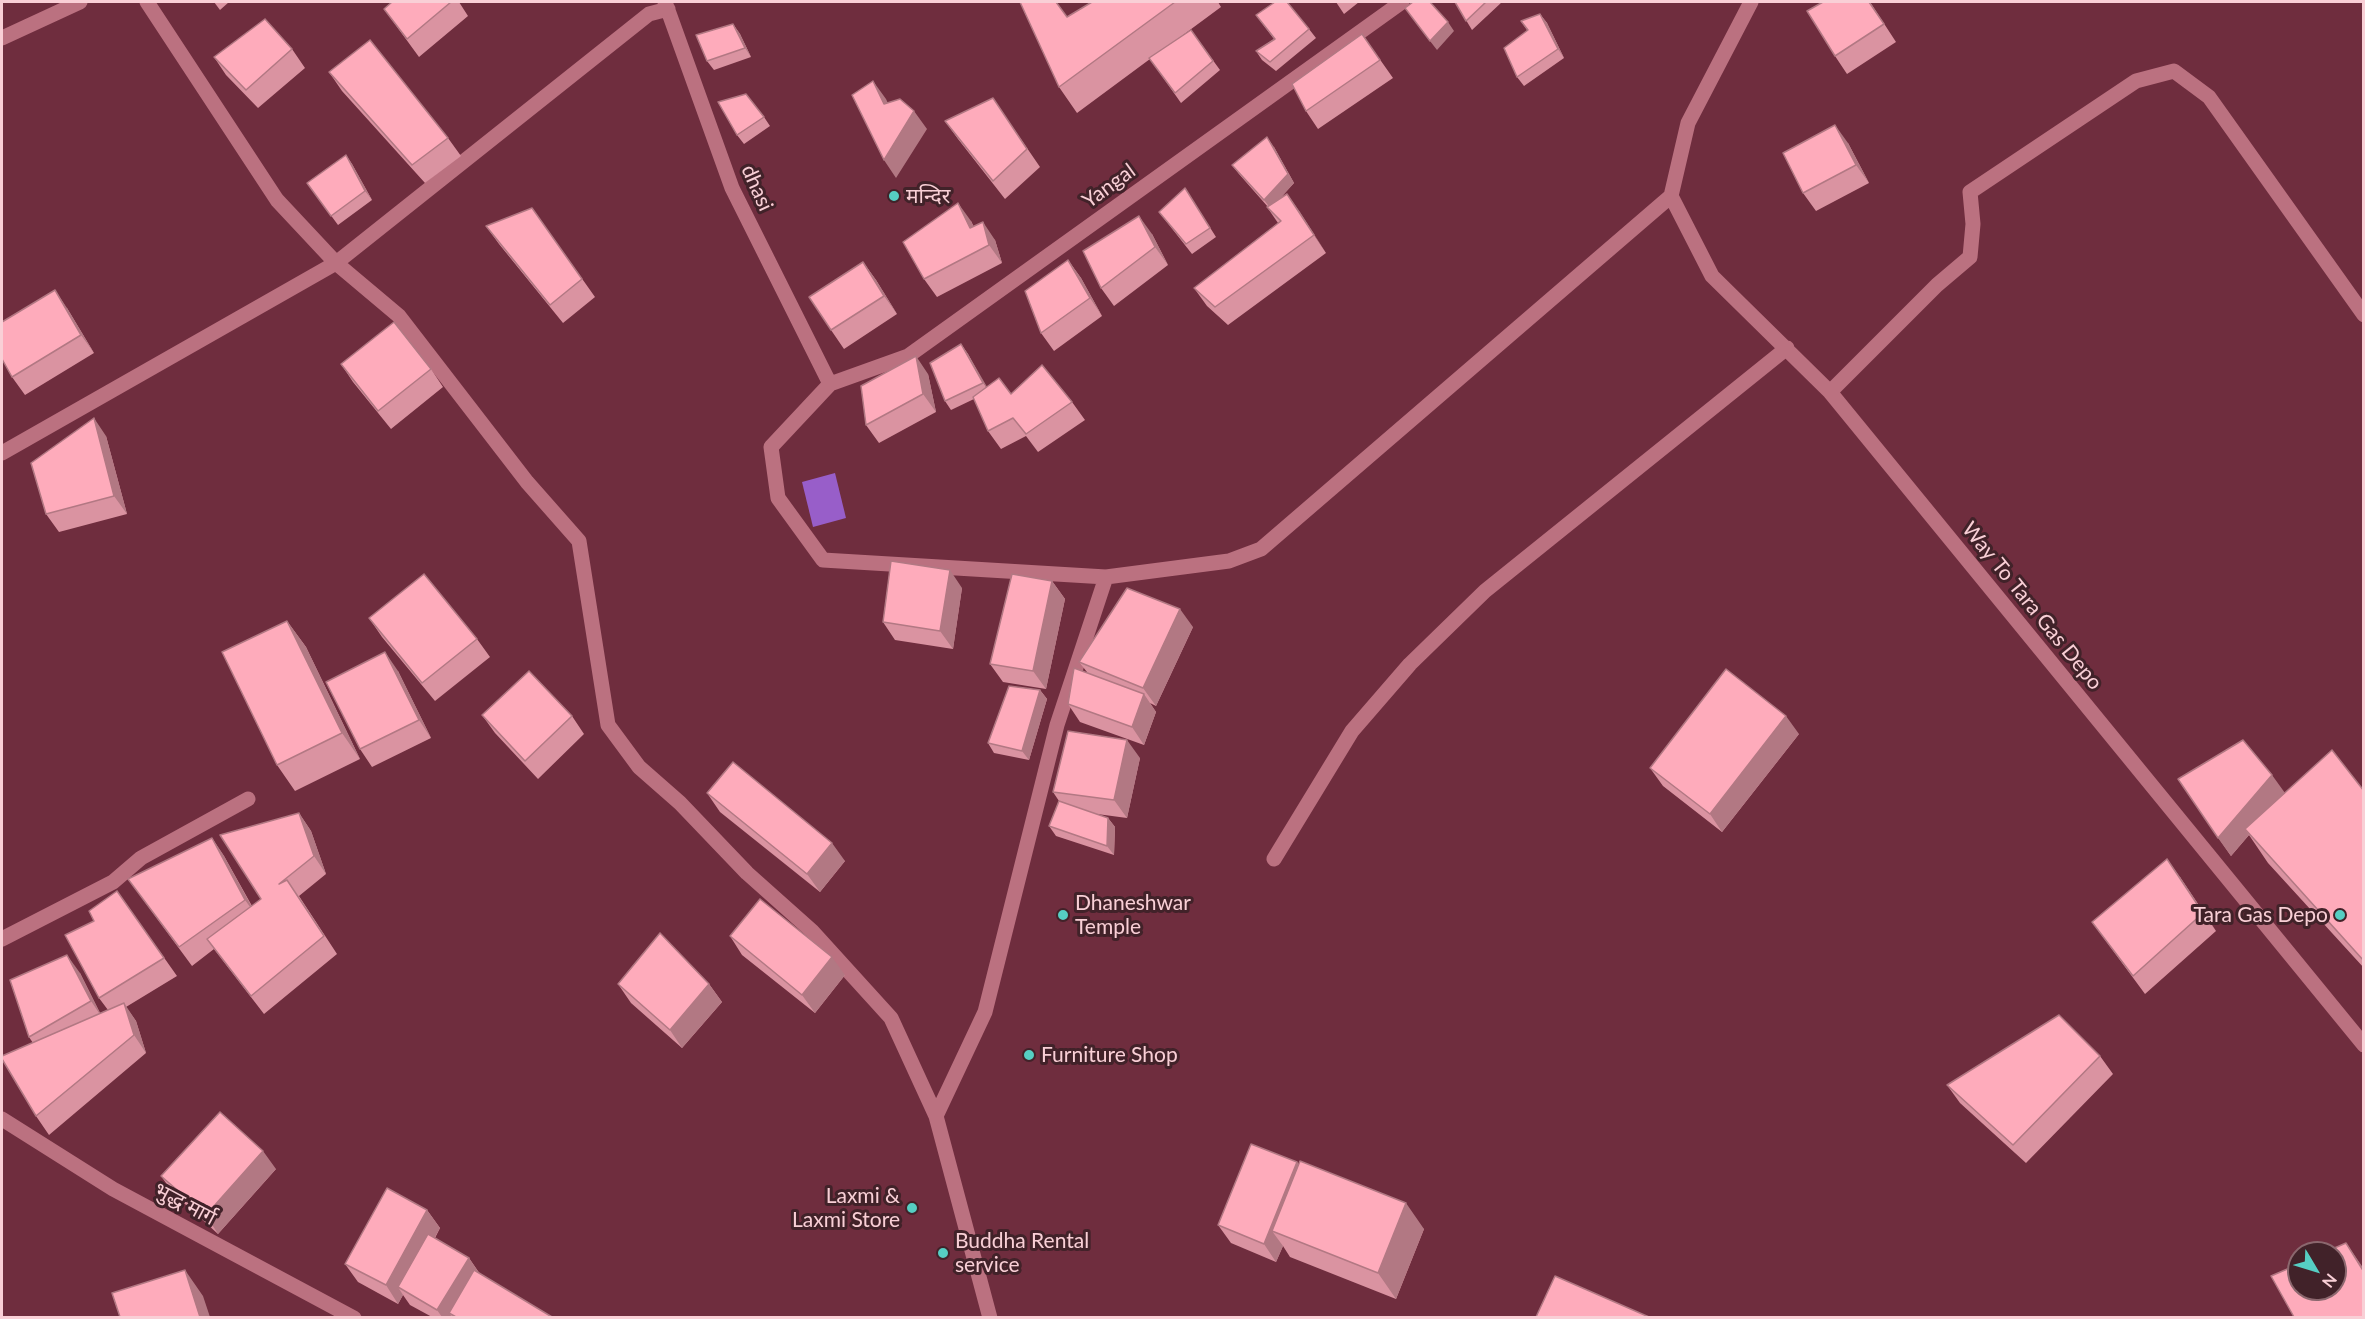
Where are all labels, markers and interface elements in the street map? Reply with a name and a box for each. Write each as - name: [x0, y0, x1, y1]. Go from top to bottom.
- street label: Yangal: [1078, 158, 1140, 214]
- street label: dhasi: [736, 161, 778, 215]
- place label: मन्दिर: [906, 183, 950, 209]
- marker: मन्दिर: [887, 189, 901, 203]
- street label: Way To Tara Gas Depo: [1957, 517, 2107, 695]
- place label: Dhaneshwar Temple: [1075, 890, 1191, 940]
- place label: Tara Gas Depo: [2193, 902, 2328, 928]
- marker: Dhaneshwar Temple: [1056, 908, 1070, 922]
- marker: Tara Gas Depo: [2333, 908, 2347, 922]
- place label: Furniture Shop: [1041, 1042, 1178, 1068]
- marker: Furniture Shop: [1022, 1048, 1036, 1062]
- street label: भुद्ध मार्ग: [150, 1177, 220, 1231]
- place label: Laxmi & Laxmi Store: [792, 1183, 900, 1233]
- marker: Laxmi & Laxmi Store: [905, 1201, 919, 1215]
- place label: Buddha Rental service: [955, 1228, 1089, 1278]
- north arrow: [2287, 1241, 2347, 1301]
- marker: Buddha Rental service: [936, 1246, 950, 1260]
- text: N: [2319, 1270, 2341, 1292]

